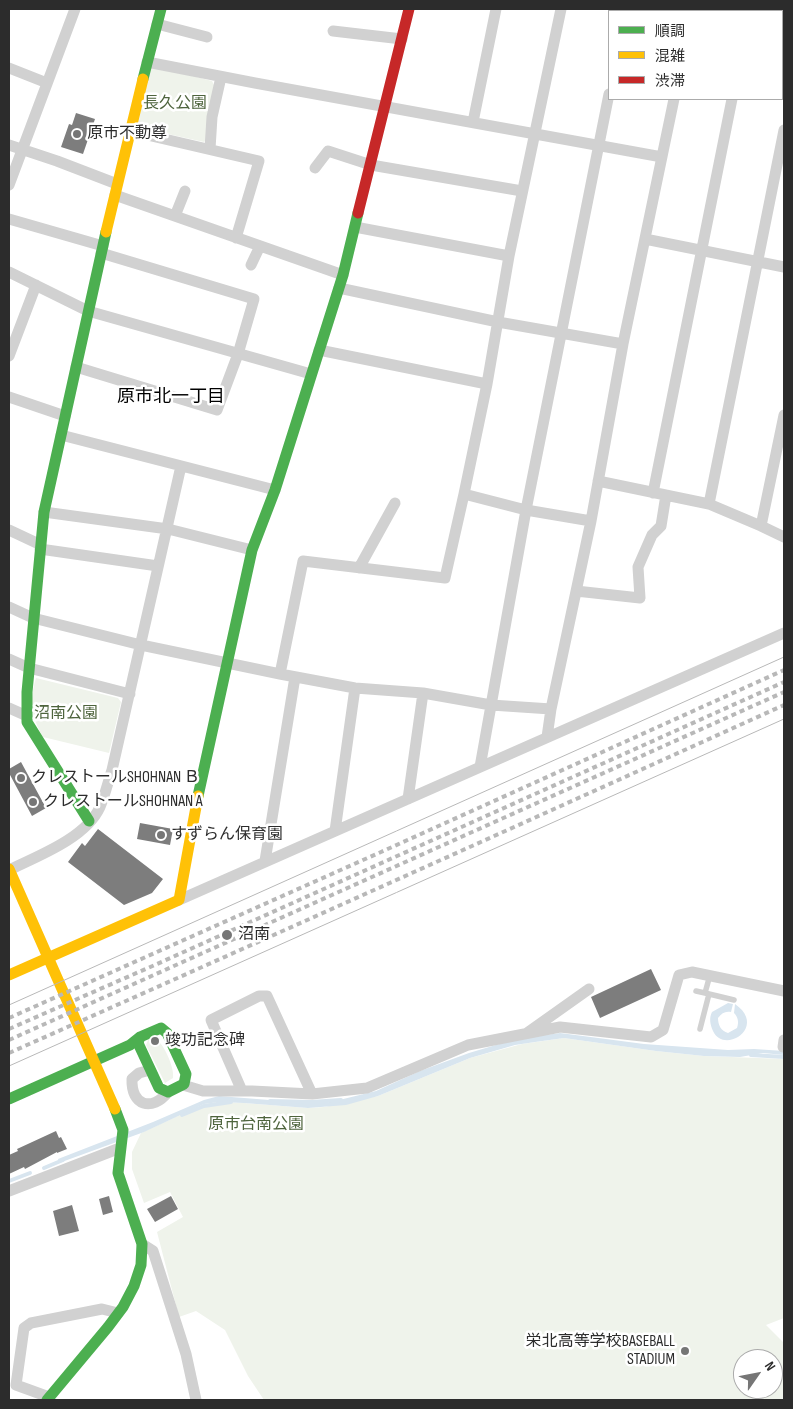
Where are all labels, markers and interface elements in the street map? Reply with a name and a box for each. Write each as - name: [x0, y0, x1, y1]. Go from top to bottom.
- legend: [608, 10, 783, 100]
- text: 順調: [655, 22, 685, 41]
- text: 混雑: [655, 47, 685, 66]
- text: 渋滞: [655, 72, 685, 91]
- park label: 長久公園: [143, 94, 207, 114]
- place label: 原市不動尊: [87, 124, 167, 144]
- marker: 原市不動尊: [71, 128, 83, 140]
- district label: 原市北一丁目: [117, 386, 225, 408]
- park label: 沼南公園: [34, 704, 98, 724]
- place label: クレストールSHOHNAN Ｂ: [31, 768, 200, 788]
- marker: クレストールSHOHNAN Ｂ: [15, 772, 27, 784]
- place label: クレストールSHOHNAN A: [43, 792, 203, 812]
- marker: クレストールSHOHNAN A: [27, 796, 39, 808]
- place label: すずらん保育園: [171, 825, 283, 845]
- marker: すずらん保育園: [155, 829, 167, 841]
- place label: 沼南: [238, 925, 270, 945]
- marker: 沼南: [220, 928, 234, 942]
- place label: 竣功記念碑: [165, 1031, 245, 1051]
- marker: 竣功記念碑: [149, 1035, 161, 1047]
- park label: 原市台南公園: [208, 1115, 304, 1135]
- place label: 栄北高等学校BASEBALL STADIUM: [526, 1332, 675, 1370]
- marker: 栄北高等学校BASEBALL STADIUM: [679, 1345, 691, 1357]
- north arrow: [733, 1349, 783, 1399]
- text: N: [761, 1358, 779, 1374]

